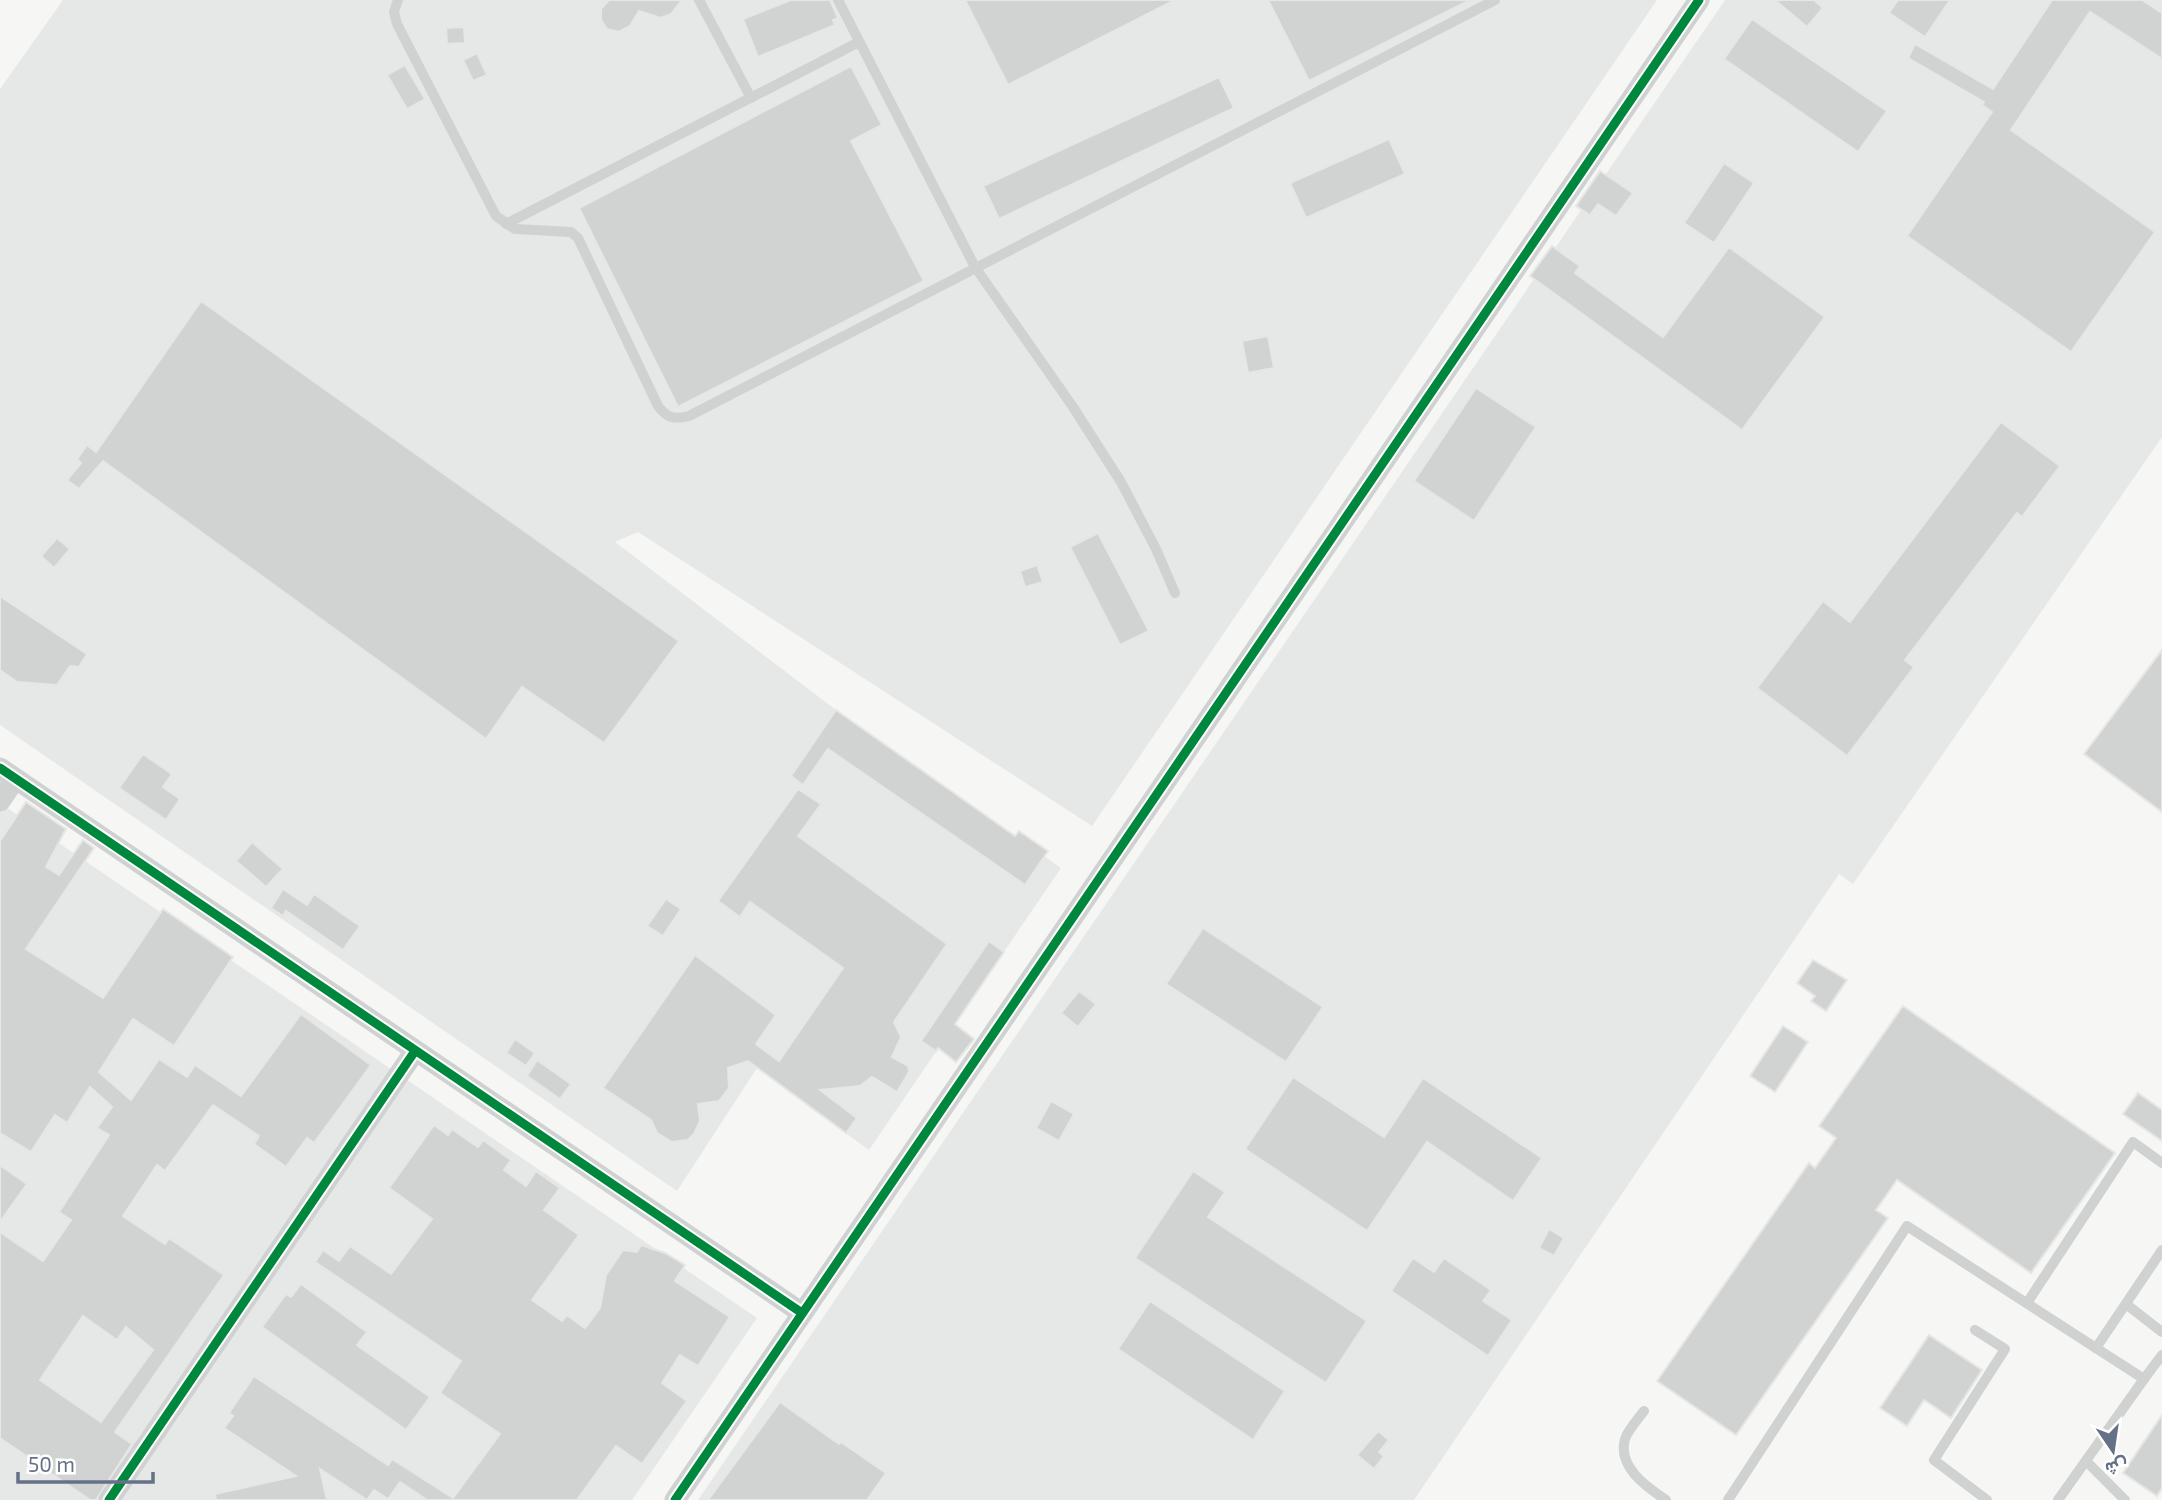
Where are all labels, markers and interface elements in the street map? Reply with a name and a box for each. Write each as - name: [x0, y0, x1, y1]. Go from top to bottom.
- north arrow: [2078, 1416, 2148, 1486]
- scale bar: [18, 1440, 152, 1484]
- text: 50 m: [28, 1451, 75, 1476]
- text: ش: [2103, 1453, 2131, 1482]

